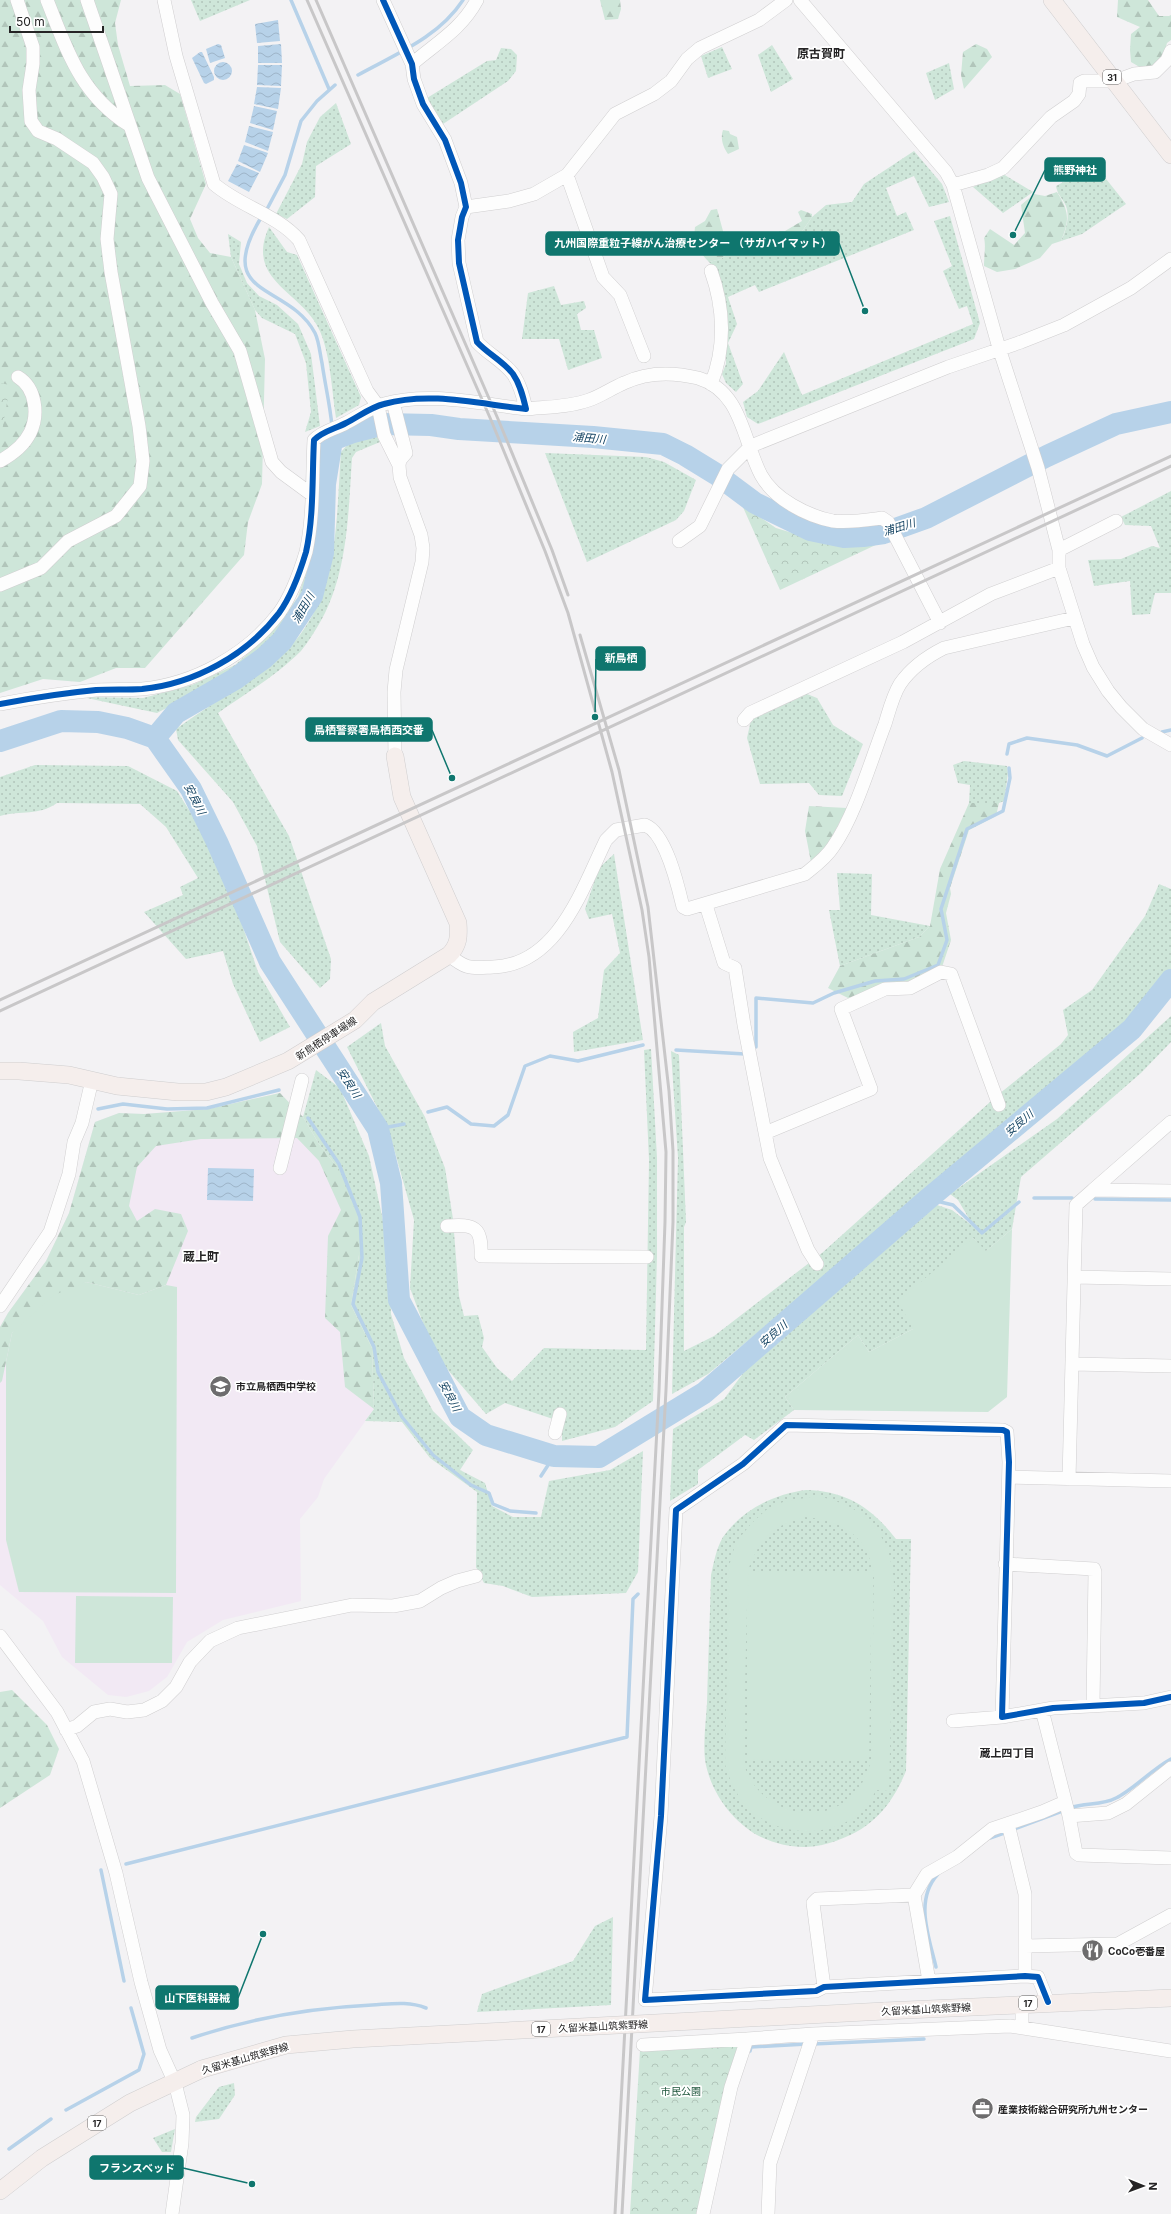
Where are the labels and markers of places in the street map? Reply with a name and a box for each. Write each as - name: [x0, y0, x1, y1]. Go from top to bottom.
- callout: 熊野神社: [1045, 158, 1105, 181]
- callout: 九州国際重粒子線がん治療センター （サガハイマット）: [546, 232, 839, 255]
- callout: 新鳥栖: [596, 647, 645, 670]
- callout: 鳥栖警察署鳥栖西交番: [306, 718, 432, 741]
- school or university icon: 市立鳥栖西中学校: [208, 1373, 234, 1399]
- place label: 市立鳥栖西中学校: [236, 1380, 316, 1392]
- restaurant icon: CoCo壱番屋: [1080, 1938, 1106, 1964]
- place label: CoCo壱番屋: [1108, 1945, 1165, 1957]
- callout: 山下医科器械: [156, 1986, 238, 2009]
- office icon: 産業技術総合研究所九州センター: [969, 2096, 995, 2122]
- place label: 産業技術総合研究所九州センター: [998, 2103, 1148, 2115]
- callout: フランスベッド: [90, 2156, 183, 2179]

